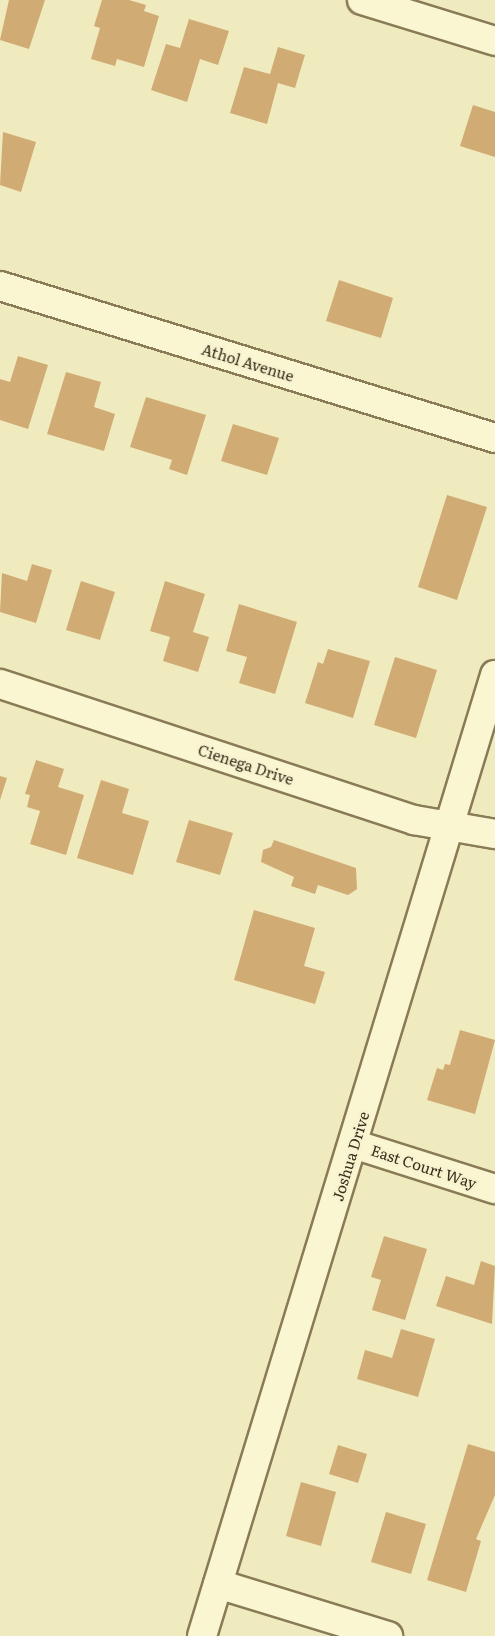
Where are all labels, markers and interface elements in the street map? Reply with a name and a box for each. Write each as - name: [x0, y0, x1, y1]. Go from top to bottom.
- street label: Athol Avenue: [200, 339, 296, 385]
- street label: Cienega Drive: [196, 740, 296, 788]
- street label: Joshua Drive: [328, 1109, 372, 1203]
- street label: East Court Way: [369, 1140, 479, 1192]

